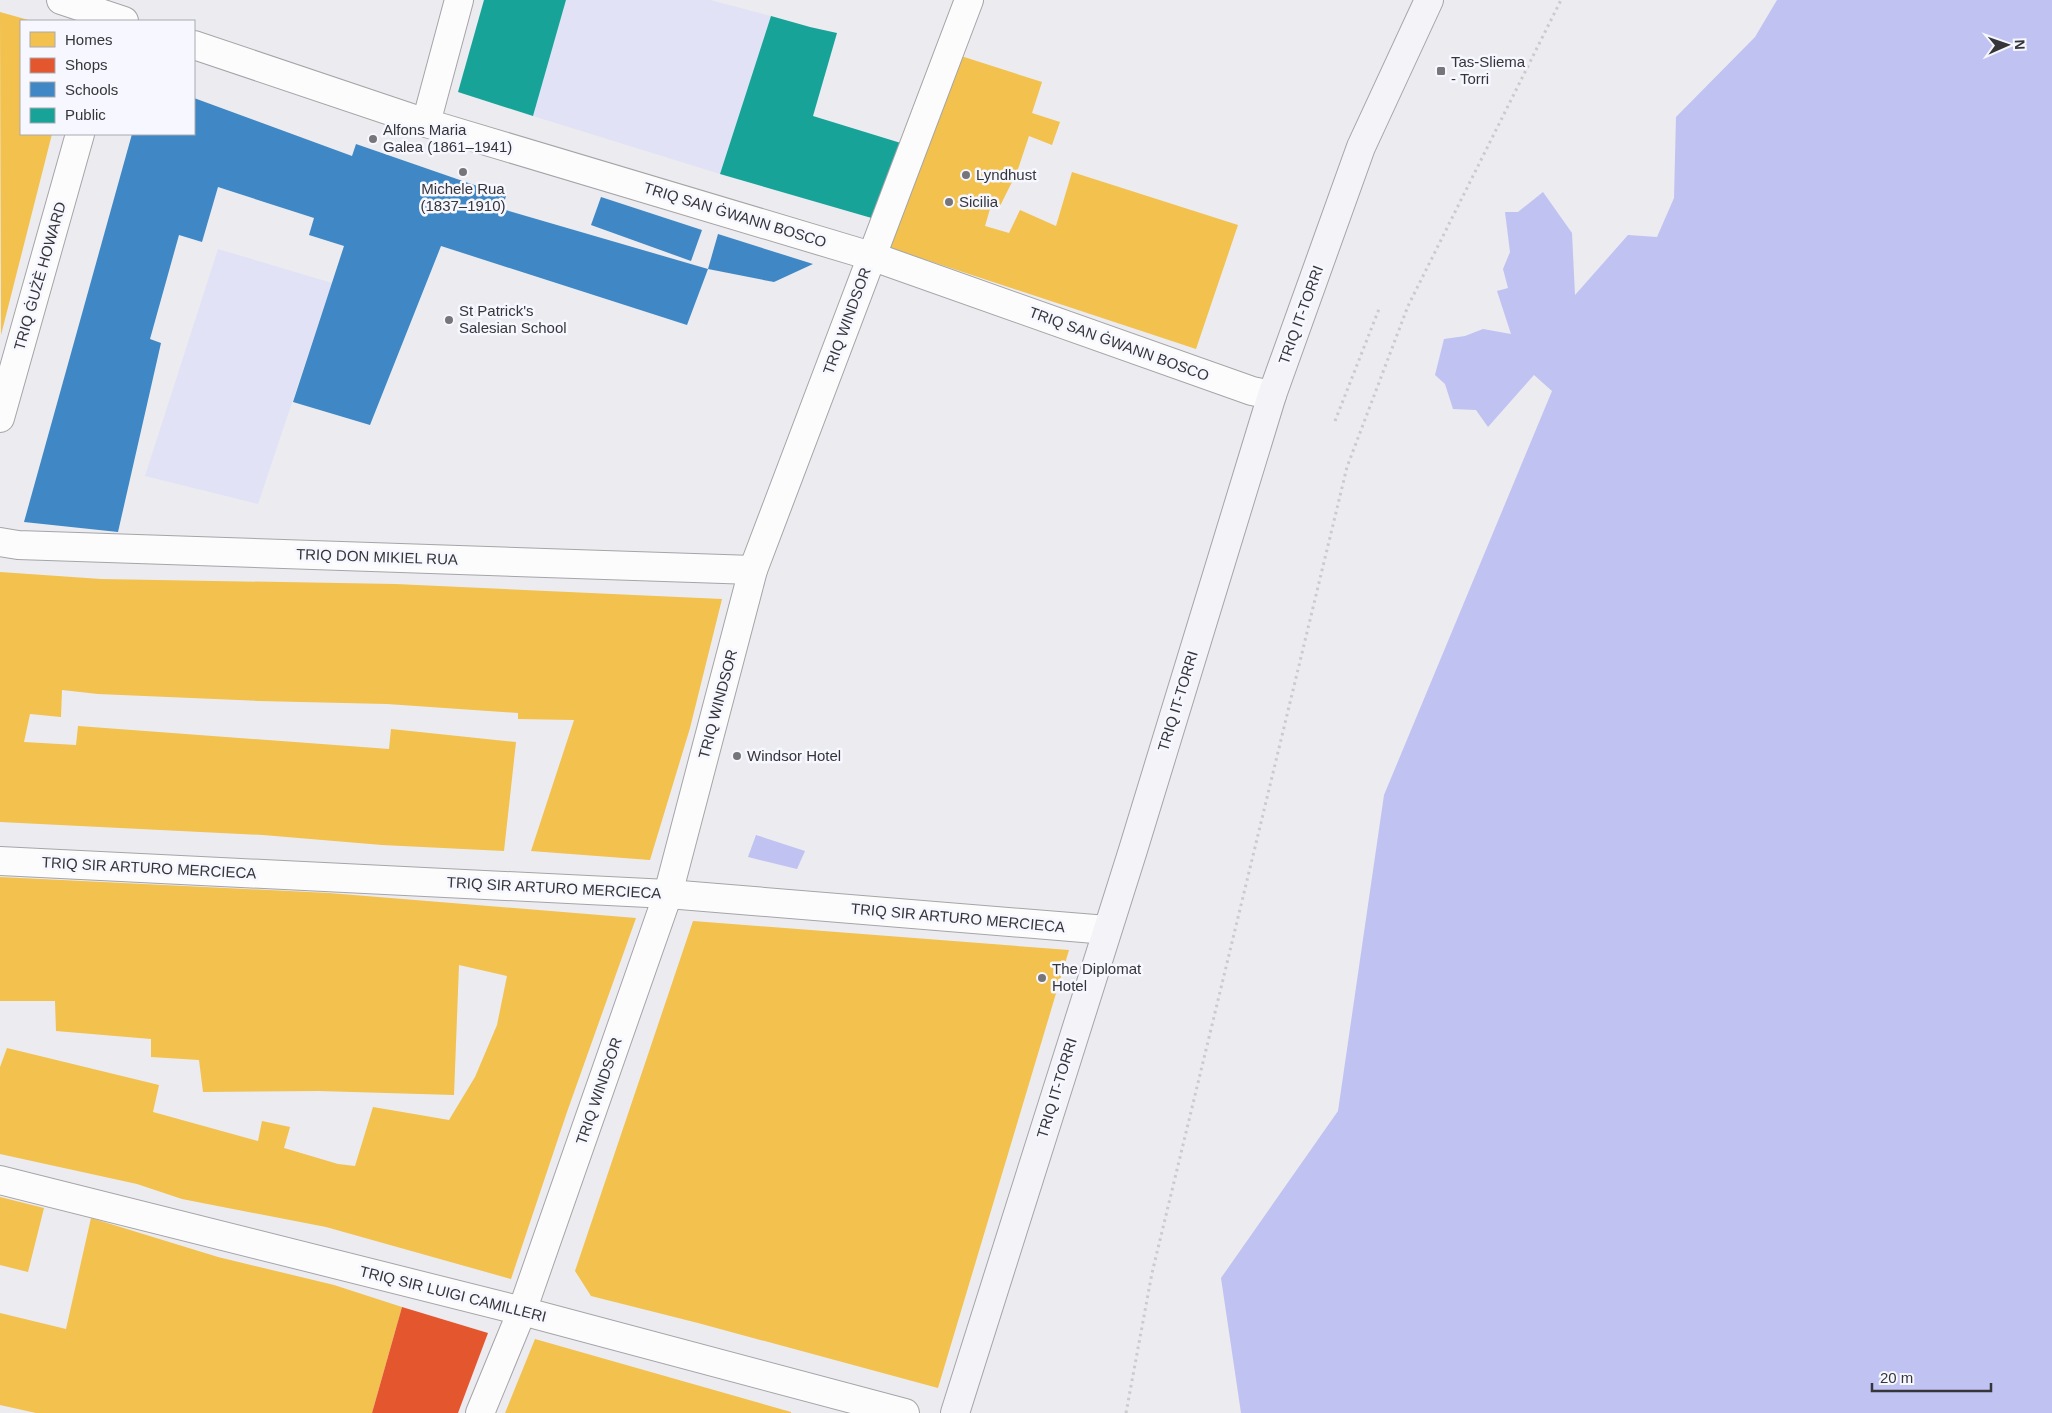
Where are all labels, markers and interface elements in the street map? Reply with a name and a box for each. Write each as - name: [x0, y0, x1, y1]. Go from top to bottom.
- legend: [20, 20, 195, 135]
- north arrow: [1982, 20, 2032, 70]
- text: Homes: [65, 31, 113, 48]
- text: N: [2012, 39, 2028, 50]
- place label: Tas-Sliema - Torri: [1451, 53, 1526, 87]
- text: Shops: [65, 56, 108, 73]
- marker: Tas-Sliema - Torri: [1435, 65, 1447, 77]
- text: Schools: [65, 81, 118, 98]
- text: Public: [65, 106, 106, 123]
- place label: Alfons Maria Galea (1861–1941): [383, 121, 512, 155]
- marker: Alfons Maria Galea (1861–1941): [367, 133, 379, 145]
- marker: Michele Rua (1837–1910): [457, 166, 469, 178]
- place label: Lyndhust: [976, 166, 1037, 183]
- marker: Lyndhust: [960, 169, 972, 181]
- street label: TRIQ SAN ĠWANN BOSCO: [642, 179, 829, 250]
- place label: Michele Rua (1837–1910): [420, 180, 506, 214]
- place label: Sicilia: [959, 193, 999, 210]
- marker: Sicilia: [943, 196, 955, 208]
- street label: TRIQ ĠUŻÈ HOWARD: [10, 200, 69, 352]
- street label: TRIQ IT-TORRI: [1275, 263, 1326, 367]
- street label: TRIQ WINDSOR: [819, 265, 874, 377]
- place label: St Patrick's Salesian School: [459, 302, 567, 336]
- street label: TRIQ SAN ĠWANN BOSCO: [1027, 303, 1211, 384]
- marker: St Patrick's Salesian School: [443, 314, 455, 326]
- street label: TRIQ DON MIKIEL RUA: [296, 545, 458, 568]
- street label: TRIQ WINDSOR: [695, 647, 740, 760]
- street label: TRIQ IT-TORRI: [1154, 649, 1201, 753]
- place label: Windsor Hotel: [747, 747, 841, 764]
- marker: Windsor Hotel: [731, 750, 743, 762]
- street label: TRIQ SIR ARTURO MERCIECA: [41, 853, 257, 882]
- street label: TRIQ SIR ARTURO MERCIECA: [446, 873, 662, 902]
- street label: TRIQ SIR ARTURO MERCIECA: [850, 900, 1066, 935]
- place label: The Diplomat Hotel: [1052, 960, 1142, 994]
- marker: The Diplomat Hotel: [1036, 972, 1048, 984]
- street label: TRIQ WINDSOR: [572, 1035, 625, 1147]
- street label: TRIQ IT-TORRI: [1033, 1036, 1080, 1140]
- street label: TRIQ SIR LUIGI CAMILLERI: [358, 1262, 548, 1325]
- scale bar: [1872, 1360, 1991, 1392]
- text: 20 m: [1880, 1369, 1913, 1386]

